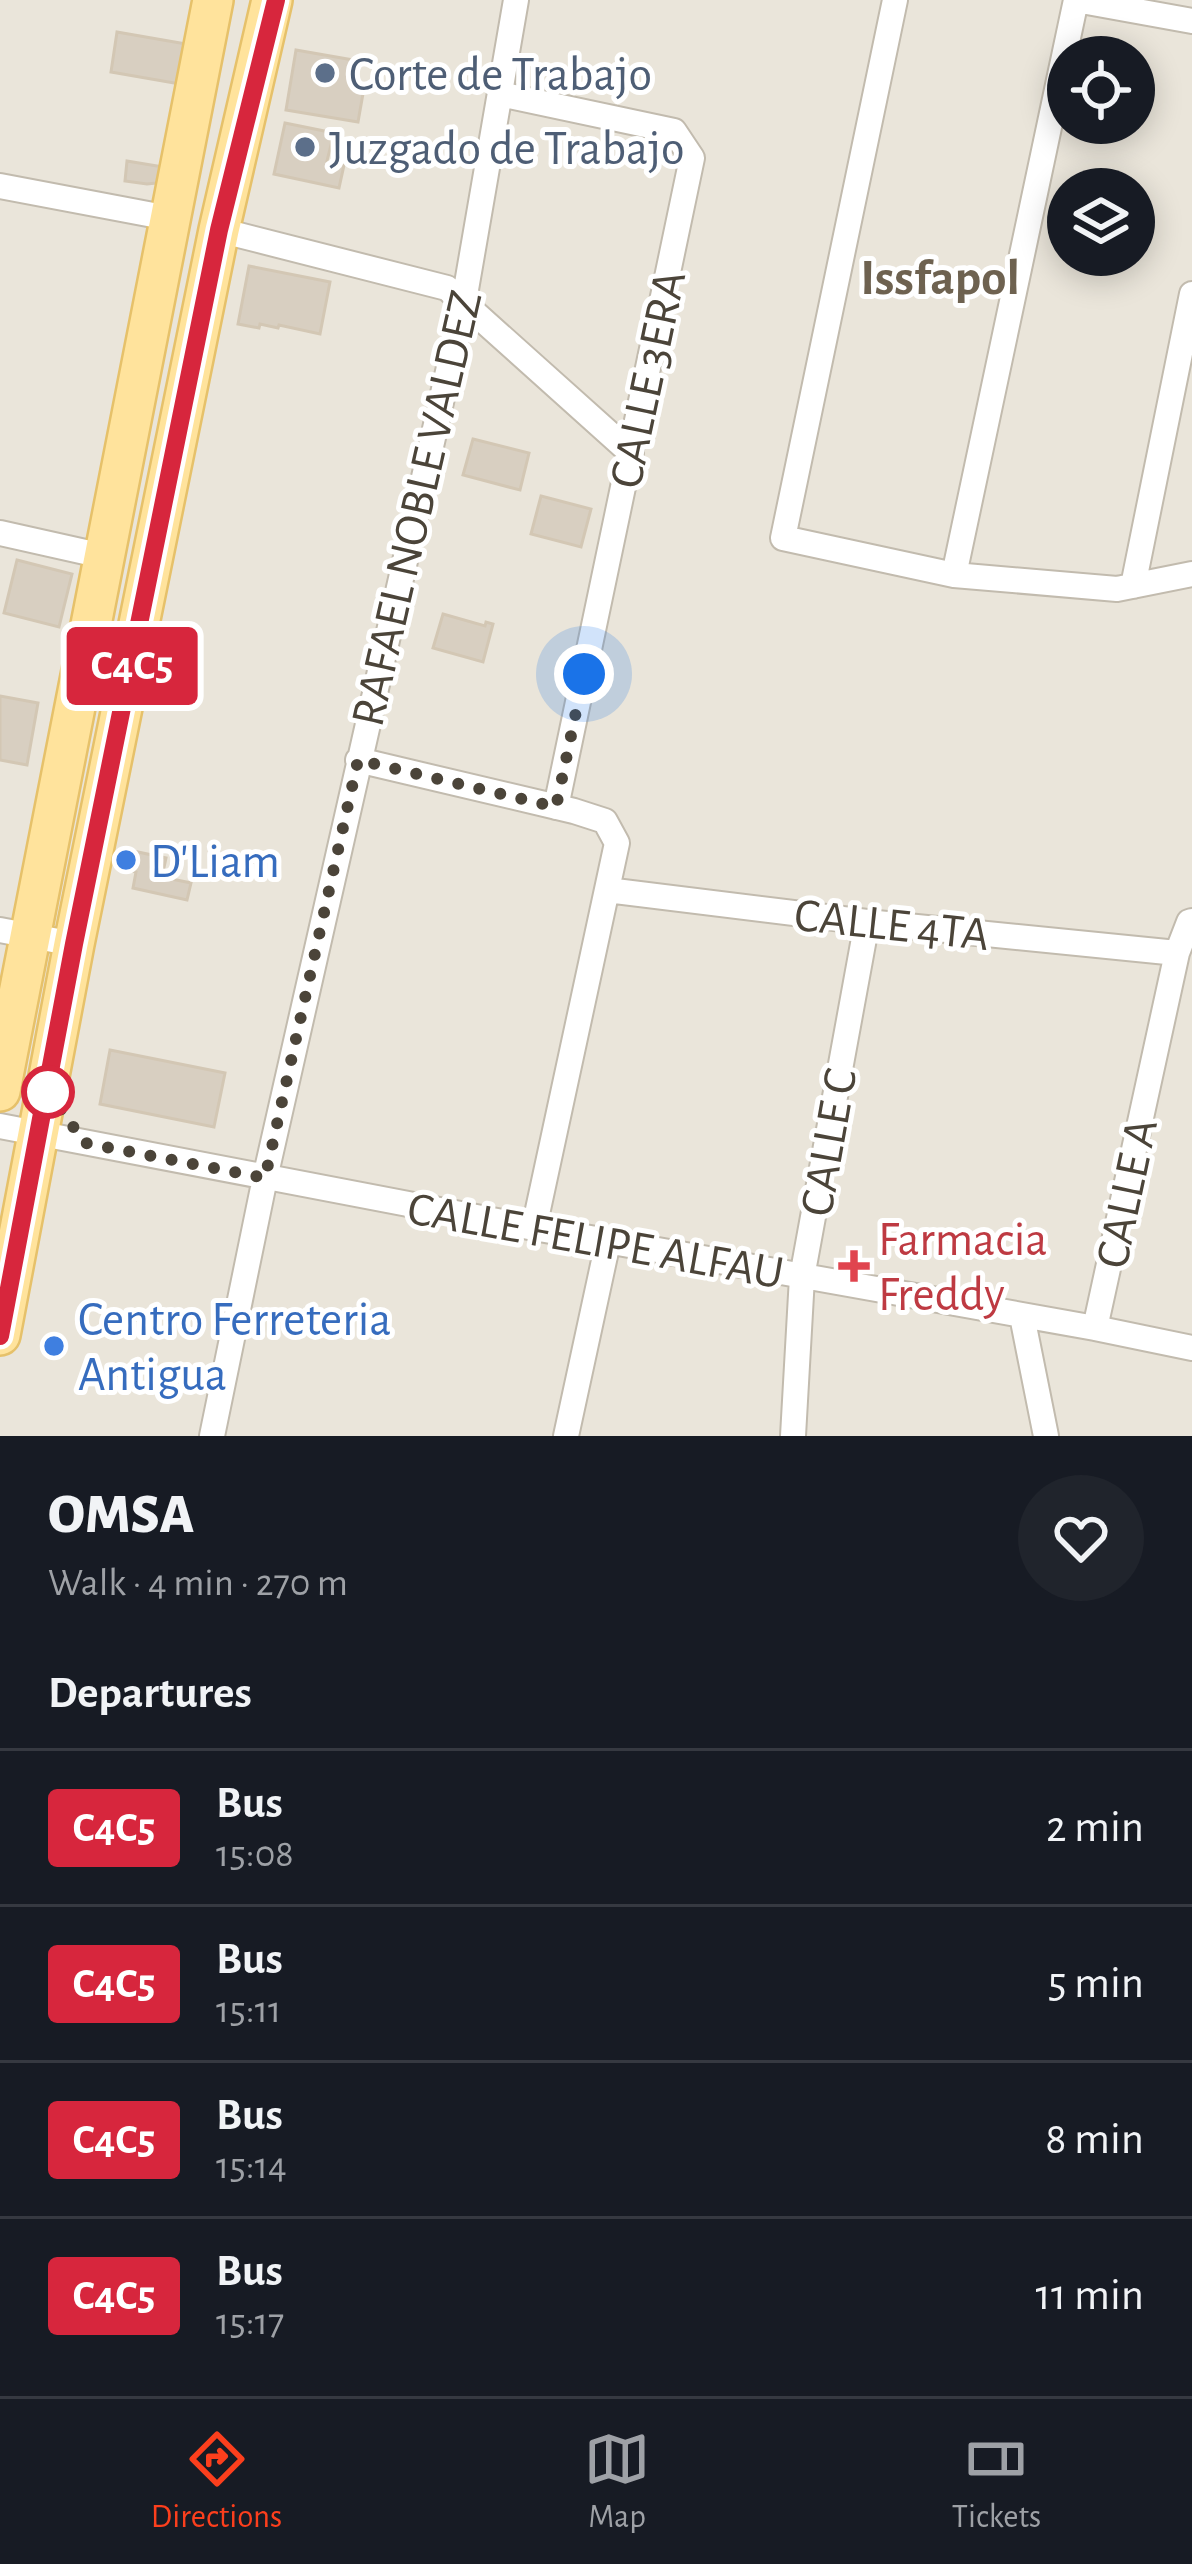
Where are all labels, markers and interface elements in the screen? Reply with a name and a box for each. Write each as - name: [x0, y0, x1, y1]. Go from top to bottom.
- map controls: [1047, 36, 1155, 276]
- button: locate: [1047, 36, 1155, 144]
- place label: Corte de Trabajo: [349, 52, 652, 100]
- marker: Corte de Trabajo: [312, 60, 338, 86]
- place label: Juzgado de Trabajo: [329, 126, 685, 174]
- marker: Juzgado de Trabajo: [292, 134, 318, 160]
- button: layers: [1047, 168, 1155, 276]
- district label: Issfapol: [860, 253, 1020, 304]
- street label: CALLE 3ERA: [602, 267, 695, 493]
- street label: RAFAEL NOBLE VALDEZ: [344, 286, 491, 731]
- line badge: C4C5: [48, 627, 216, 705]
- your location: [554, 644, 614, 704]
- text: C4C5: [91, 645, 173, 687]
- place label: D'Liam: [150, 839, 280, 887]
- marker: D'Liam: [113, 847, 139, 873]
- street label: CALLE 4TA: [792, 892, 991, 960]
- street label: CALLE C: [793, 1065, 866, 1220]
- unlabelled marker: [23, 1067, 73, 1117]
- street label: CALLE A: [1089, 1115, 1167, 1273]
- street label: CALLE FELIPE ALFAU: [404, 1185, 787, 1299]
- place label: Farmacia Freddy: [878, 1217, 1047, 1320]
- marker: Farmacia Freddy: [841, 1253, 867, 1279]
- place label: Centro Ferreteria Antigua: [78, 1297, 392, 1400]
- marker: Centro Ferreteria Antigua: [41, 1333, 67, 1359]
- button: heart: [1018, 1475, 1144, 1601]
- text: OMSA: [48, 1486, 194, 1543]
- text: Walk · 4 min · 270 m: [48, 1564, 348, 1603]
- text: Departures: [48, 1671, 252, 1716]
- text: Bus: [216, 1781, 283, 1826]
- text: 2 min: [1046, 1805, 1144, 1850]
- text: C4C5: [73, 1807, 155, 1849]
- text: 15:08: [216, 1835, 294, 1874]
- text: Bus: [216, 1937, 283, 1982]
- text: 5 min: [1048, 1961, 1144, 2006]
- text: C4C5: [73, 1963, 155, 2005]
- text: 15:11: [216, 1991, 281, 2030]
- text: Bus: [216, 2093, 283, 2138]
- text: 8 min: [1045, 2117, 1144, 2162]
- text: C4C5: [73, 2119, 155, 2161]
- text: 15:14: [216, 2147, 287, 2186]
- text: Bus: [216, 2249, 283, 2294]
- text: 11 min: [1036, 2273, 1144, 2318]
- text: C4C5: [73, 2275, 155, 2317]
- text: 15:17: [216, 2303, 284, 2342]
- tab: Directions: [151, 2426, 282, 2538]
- tab: Map: [584, 2426, 650, 2538]
- tab: Tickets: [952, 2426, 1041, 2538]

